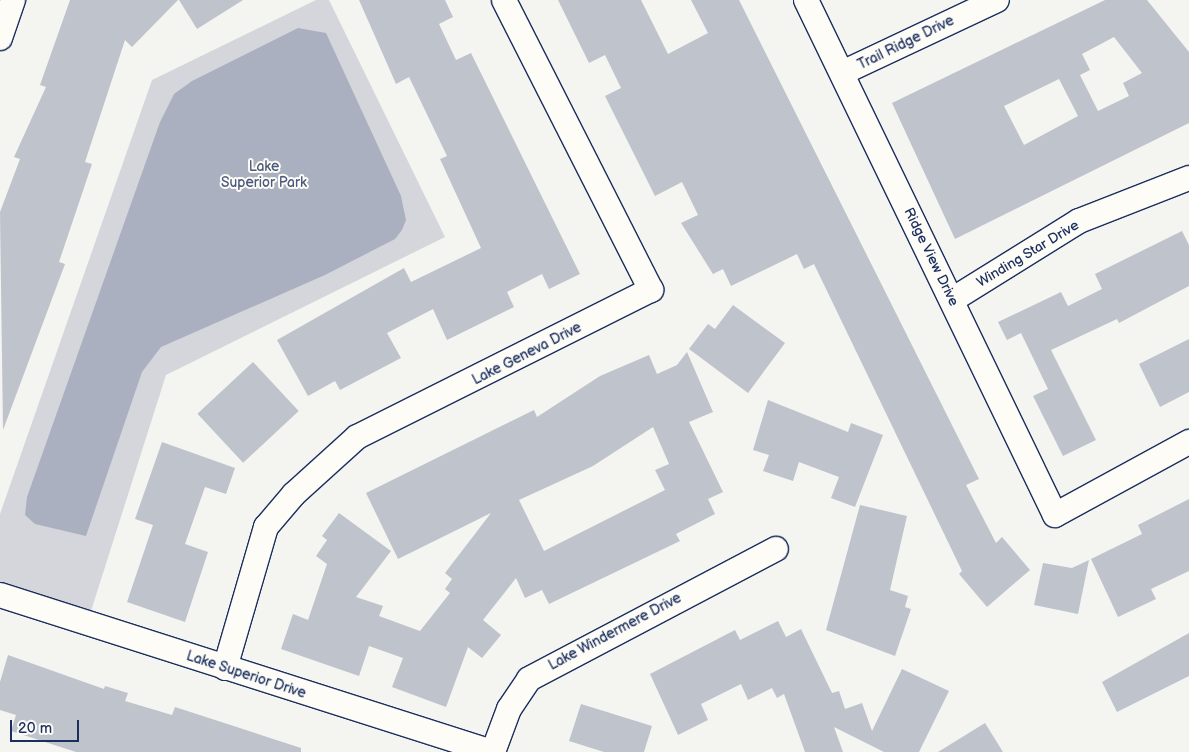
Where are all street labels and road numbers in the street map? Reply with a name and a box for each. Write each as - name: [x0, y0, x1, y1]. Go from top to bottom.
- street label: Trail Ridge Drive: [855, 12, 957, 74]
- street label: Ridge View Drive: [900, 205, 962, 309]
- street label: Winding Star Drive: [974, 217, 1082, 291]
- street label: Lake Geneva Drive: [470, 319, 584, 389]
- street label: Lake Windermere Drive: [545, 590, 685, 674]
- street label: Lake Superior Drive: [184, 648, 308, 702]

